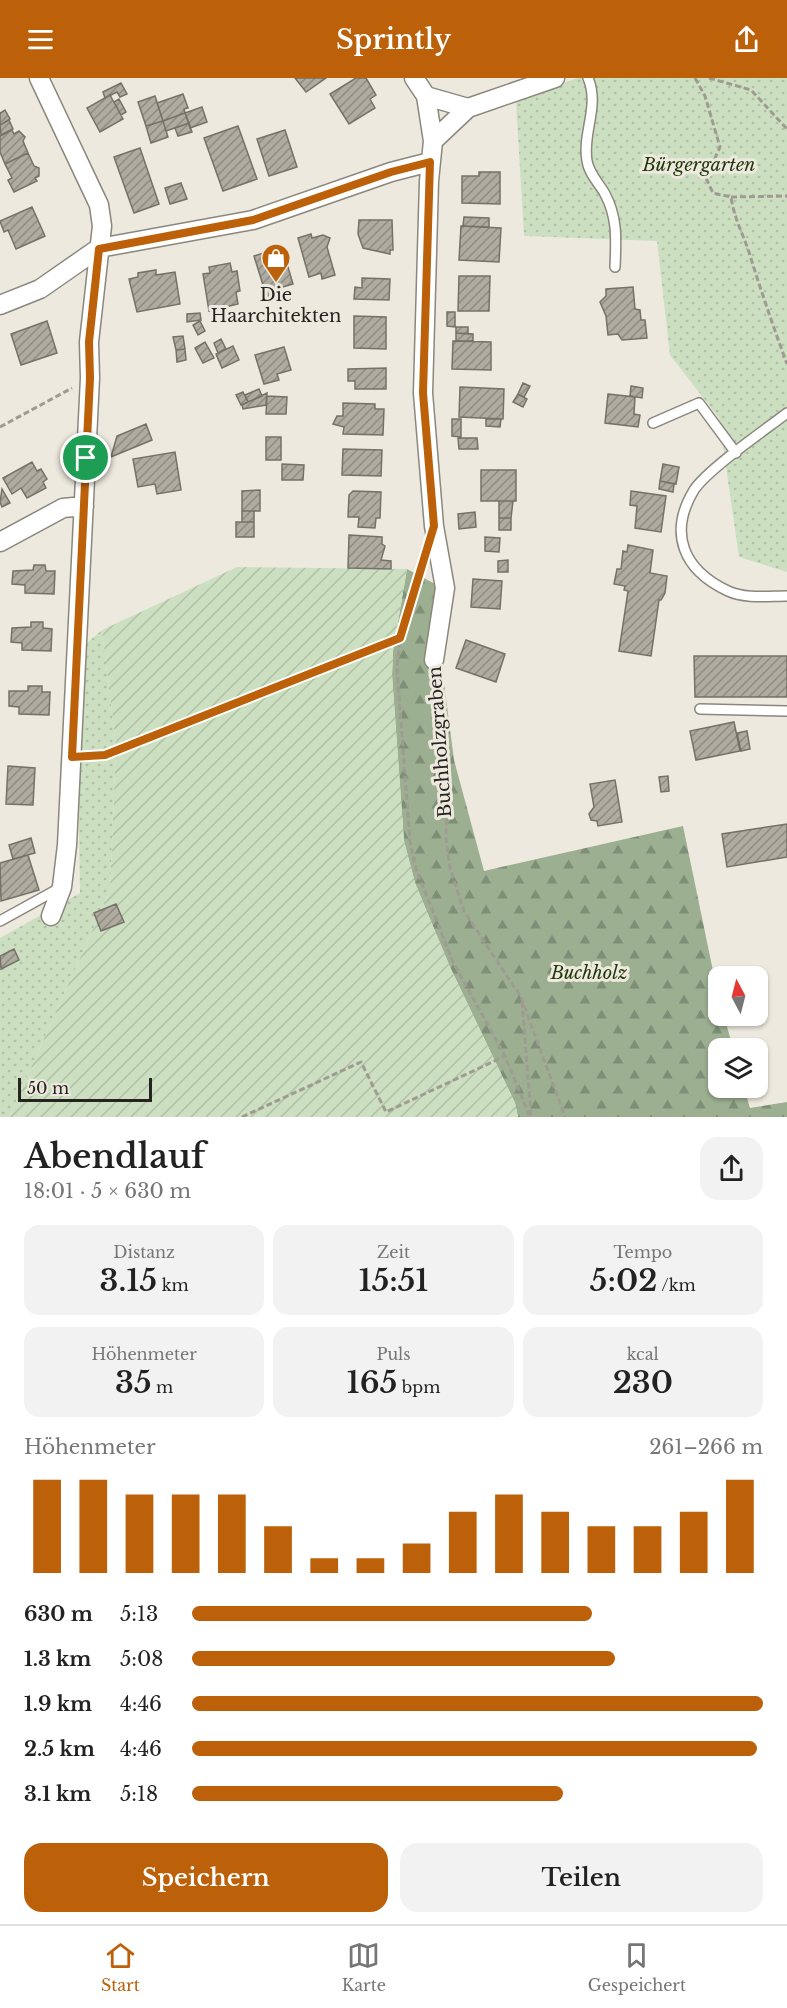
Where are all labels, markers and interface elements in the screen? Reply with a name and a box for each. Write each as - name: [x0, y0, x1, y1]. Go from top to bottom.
- icon: menu: [24, 23, 57, 56]
- text: Sprintly: [336, 23, 451, 56]
- icon: share: [730, 23, 763, 56]
- park label: Bürgergarten: [642, 154, 755, 176]
- shop icon: Die Haarchitekten: [260, 242, 292, 284]
- place label: Die Haarchitekten: [211, 284, 341, 327]
- pin: [60, 432, 111, 483]
- icon: arrive: [69, 441, 102, 474]
- street label: Buchholzgraben: [424, 666, 456, 818]
- park label: Buchholz: [550, 962, 627, 984]
- north arrow: [708, 966, 768, 1026]
- map controls: [708, 966, 768, 1098]
- button: layers: [708, 1038, 768, 1098]
- scale bar: [18, 1075, 152, 1103]
- text: 50 m: [27, 1078, 69, 1098]
- text: Abendlauf: [24, 1136, 205, 1177]
- button: share: [700, 1137, 763, 1200]
- text: 18:01 · 5 × 630 m: [24, 1179, 191, 1203]
- text: Distanz: [113, 1242, 175, 1262]
- text: Zeit: [377, 1242, 410, 1262]
- text: Tempo: [613, 1242, 672, 1262]
- text: 3.15: [100, 1262, 157, 1299]
- text: 15:51: [358, 1262, 429, 1299]
- text: 5:02: [590, 1262, 657, 1299]
- text: km: [157, 1275, 189, 1295]
- text: /km: [657, 1275, 696, 1295]
- text: Höhenmeter: [92, 1344, 197, 1364]
- text: Puls: [376, 1344, 411, 1364]
- text: kcal: [627, 1344, 659, 1364]
- text: 35: [115, 1364, 152, 1401]
- text: 165: [347, 1364, 397, 1401]
- text: 230: [613, 1364, 673, 1401]
- text: m: [152, 1377, 173, 1397]
- text: bpm: [397, 1377, 440, 1397]
- text: Höhenmeter: [24, 1435, 156, 1459]
- text: 261–266 m: [649, 1435, 763, 1459]
- text: 630 m: [24, 1602, 93, 1626]
- text: 5:13: [120, 1602, 158, 1626]
- text: 1.3 km: [24, 1647, 91, 1671]
- text: 5:08: [120, 1647, 163, 1671]
- text: 1.9 km: [24, 1692, 92, 1716]
- text: 4:46: [120, 1692, 162, 1716]
- text: 2.5 km: [24, 1737, 95, 1761]
- text: 4:46: [120, 1737, 162, 1761]
- text: 3.1 km: [24, 1782, 91, 1806]
- text: 5:18: [120, 1782, 158, 1806]
- button: Speichern: [24, 1843, 388, 1912]
- button: Teilen: [400, 1843, 763, 1912]
- tab: Start: [101, 1939, 140, 1995]
- tab: Karte: [342, 1939, 386, 1995]
- tab: Gespeichert: [588, 1939, 686, 1995]

